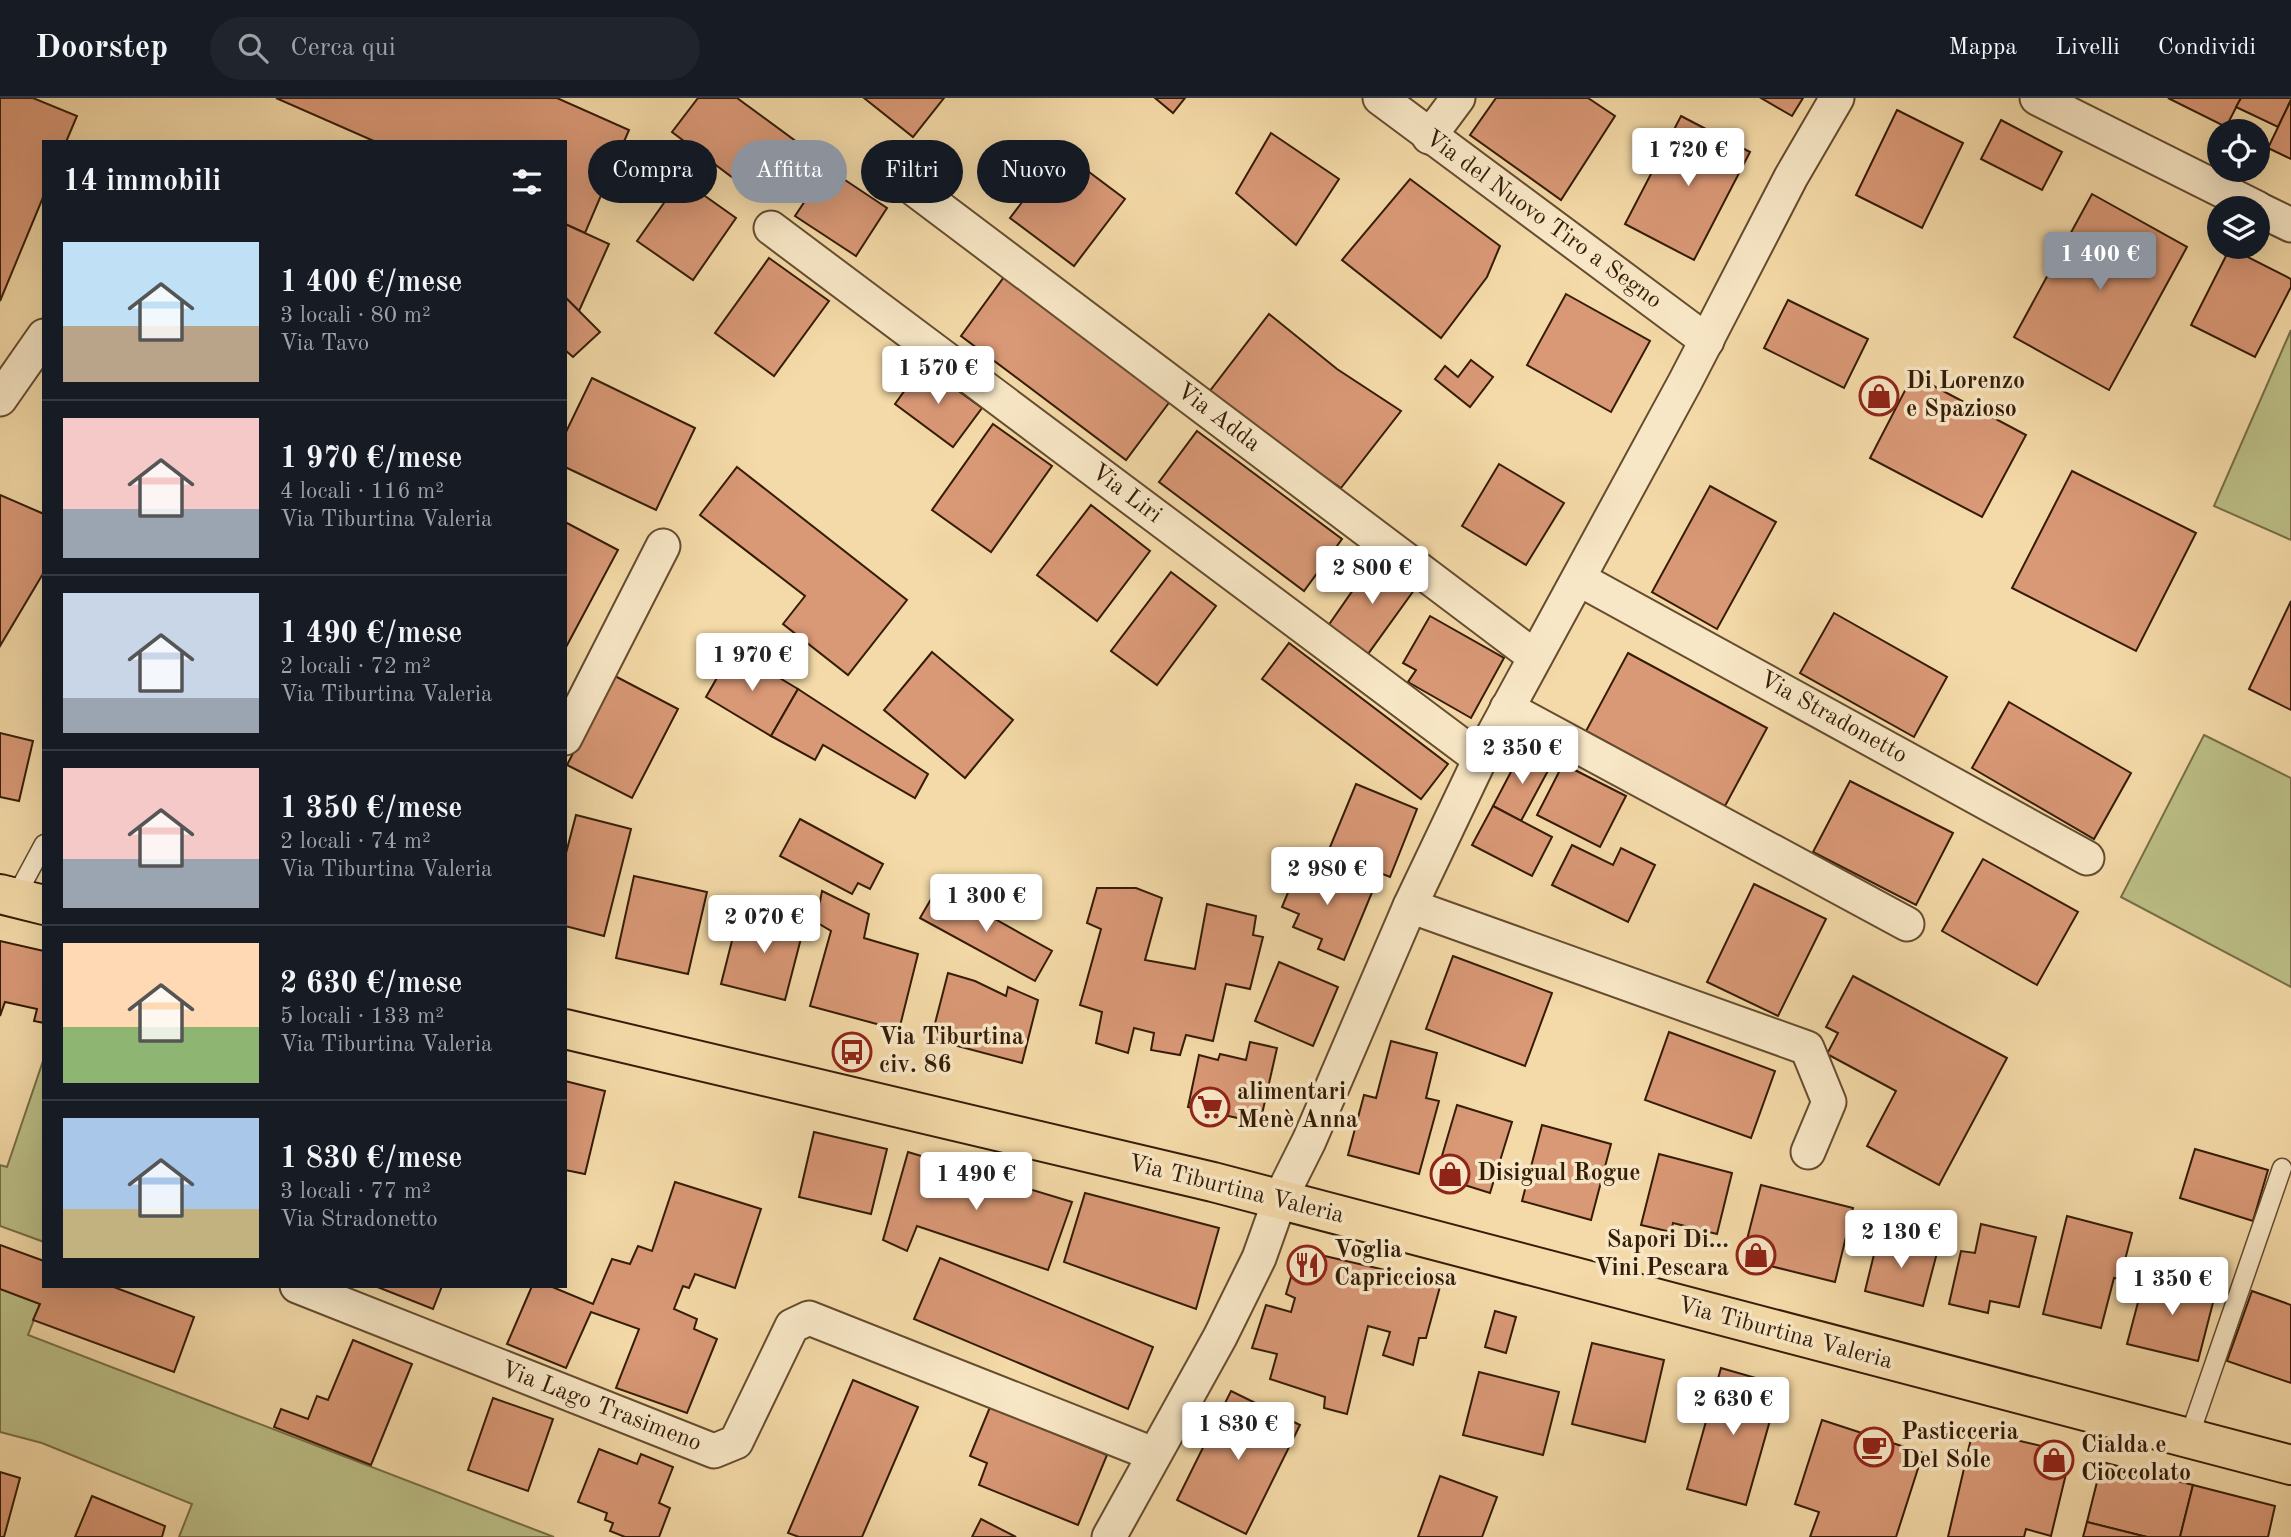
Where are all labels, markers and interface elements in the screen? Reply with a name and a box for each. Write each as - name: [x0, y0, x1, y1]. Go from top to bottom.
- search box: [210, 17, 700, 80]
- icon: search: [234, 29, 272, 67]
- text: Doorstep: [35, 32, 168, 65]
- text: Cerca qui: [290, 35, 396, 61]
- text: Mappa: [1949, 36, 2017, 60]
- text: Livelli: [2055, 36, 2120, 60]
- text: Condividi: [2158, 36, 2256, 60]
- map controls: [2207, 119, 2270, 259]
- button: locate: [2207, 119, 2270, 182]
- street label: Via del Nuovo Tiro a Segno: [1420, 126, 1666, 314]
- pin: 1 720 €: [1623, 129, 1753, 188]
- text: 1 720 €: [1648, 139, 1728, 162]
- chip: Compra: [588, 140, 717, 203]
- chip: Affitta: [731, 140, 847, 203]
- chip: Filtri: [861, 140, 963, 203]
- chip: Nuovo: [977, 140, 1090, 203]
- icon: filters: [508, 163, 546, 201]
- text: 14 immobili: [63, 167, 221, 197]
- button: layers: [2207, 196, 2270, 259]
- pin: 1 400 €: [2035, 232, 2165, 292]
- text: 1 400 €: [2060, 243, 2140, 266]
- text: 1 400 €/mese: [280, 268, 463, 298]
- icon: home: [119, 270, 203, 354]
- text: 3 locali · 80 m²: [280, 304, 431, 327]
- text: Via Tavo: [280, 332, 369, 355]
- pin: 1 570 €: [873, 346, 1003, 406]
- text: 1 570 €: [898, 357, 978, 380]
- place label: Di Lorenzo e Spazioso: [1906, 370, 2025, 422]
- shop icon: Di Lorenzo e Spazioso: [1858, 375, 1900, 417]
- street label: Via Adda: [1172, 379, 1264, 457]
- text: 1 970 €/mese: [280, 444, 463, 474]
- icon: home: [119, 446, 203, 530]
- street label: Via Liri: [1086, 460, 1166, 528]
- text: 4 locali · 116 m²: [280, 480, 444, 503]
- text: Via Tiburtina Valeria: [280, 508, 492, 531]
- pin: 2 800 €: [1307, 546, 1437, 606]
- text: 2 800 €: [1332, 557, 1412, 580]
- text: 1 490 €/mese: [280, 619, 463, 649]
- icon: home: [119, 621, 203, 705]
- pin: 1 970 €: [687, 634, 817, 693]
- text: 1 970 €: [712, 644, 792, 667]
- text: 2 locali · 72 m²: [280, 655, 431, 678]
- street label: Via Stradonetto: [1755, 668, 1911, 768]
- text: Via Tiburtina Valeria: [280, 683, 492, 706]
- pin: 2 350 €: [1457, 726, 1587, 786]
- text: 2 350 €: [1482, 737, 1562, 760]
- text: 1 350 €/mese: [280, 794, 463, 824]
- icon: home: [119, 796, 203, 880]
- text: 2 locali · 74 m²: [280, 830, 431, 853]
- pin: 2 980 €: [1262, 848, 1392, 907]
- text: Via Tiburtina Valeria: [280, 858, 492, 881]
- text: 2 980 €: [1287, 858, 1367, 881]
- pin: 1 300 €: [921, 874, 1051, 934]
- text: 1 300 €: [946, 885, 1026, 908]
- pin: 2 070 €: [699, 896, 829, 955]
- text: 2 070 €: [724, 906, 804, 929]
- text: 2 630 €/mese: [280, 969, 463, 999]
- icon: home: [119, 971, 203, 1055]
- text: 5 locali · 133 m²: [280, 1005, 444, 1028]
- place label: Via Tiburtina civ. 86: [879, 1026, 1024, 1078]
- bus stop icon: Via Tiburtina civ. 86: [831, 1031, 873, 1073]
- text: Via Tiburtina Valeria: [280, 1033, 492, 1056]
- place label: alimentari Menè Anna: [1237, 1081, 1358, 1133]
- supermarket icon: alimentari Menè Anna: [1189, 1086, 1231, 1128]
- text: 1 830 €/mese: [280, 1144, 463, 1174]
- icon: home: [119, 1146, 203, 1230]
- pin: 1 490 €: [911, 1152, 1041, 1212]
- street label: Via Tiburtina Valeria: [1126, 1152, 1347, 1228]
- shop icon: Disigual Rogue: [1429, 1153, 1471, 1195]
- place label: Disigual Rogue: [1477, 1162, 1641, 1186]
- text: 1 490 €: [936, 1163, 1016, 1186]
- text: 3 locali · 77 m²: [280, 1180, 431, 1203]
- text: Via Stradonetto: [280, 1208, 438, 1231]
- pin: 2 130 €: [1836, 1210, 1966, 1270]
- text: 2 130 €: [1861, 1221, 1941, 1244]
- place label: Sapori Di... Vini Pescara: [1594, 1229, 1729, 1281]
- shop icon: Sapori Di... Vini Pescara: [1735, 1234, 1777, 1276]
- place label: Voglia Capricciosa: [1334, 1239, 1457, 1291]
- restaurant icon: Voglia Capricciosa: [1286, 1244, 1328, 1286]
- pin: 1 350 €: [2107, 1258, 2237, 1317]
- text: 1 350 €: [2132, 1268, 2212, 1291]
- street label: Via Tiburtina Valeria: [1675, 1294, 1895, 1374]
- street label: Via Lago Trasimeno: [497, 1358, 705, 1456]
- pin: 2 630 €: [1668, 1378, 1798, 1437]
- text: 2 630 €: [1693, 1388, 1773, 1411]
- pin: 1 830 €: [1173, 1402, 1303, 1462]
- text: 1 830 €: [1198, 1413, 1278, 1436]
- place label: Pasticceria Del Sole: [1901, 1421, 2019, 1473]
- cafe icon: Pasticceria Del Sole: [1853, 1426, 1895, 1468]
- place label: Cialda e Cioccolato: [2081, 1434, 2191, 1486]
- shop icon: Cialda e Cioccolato: [2033, 1439, 2075, 1481]

